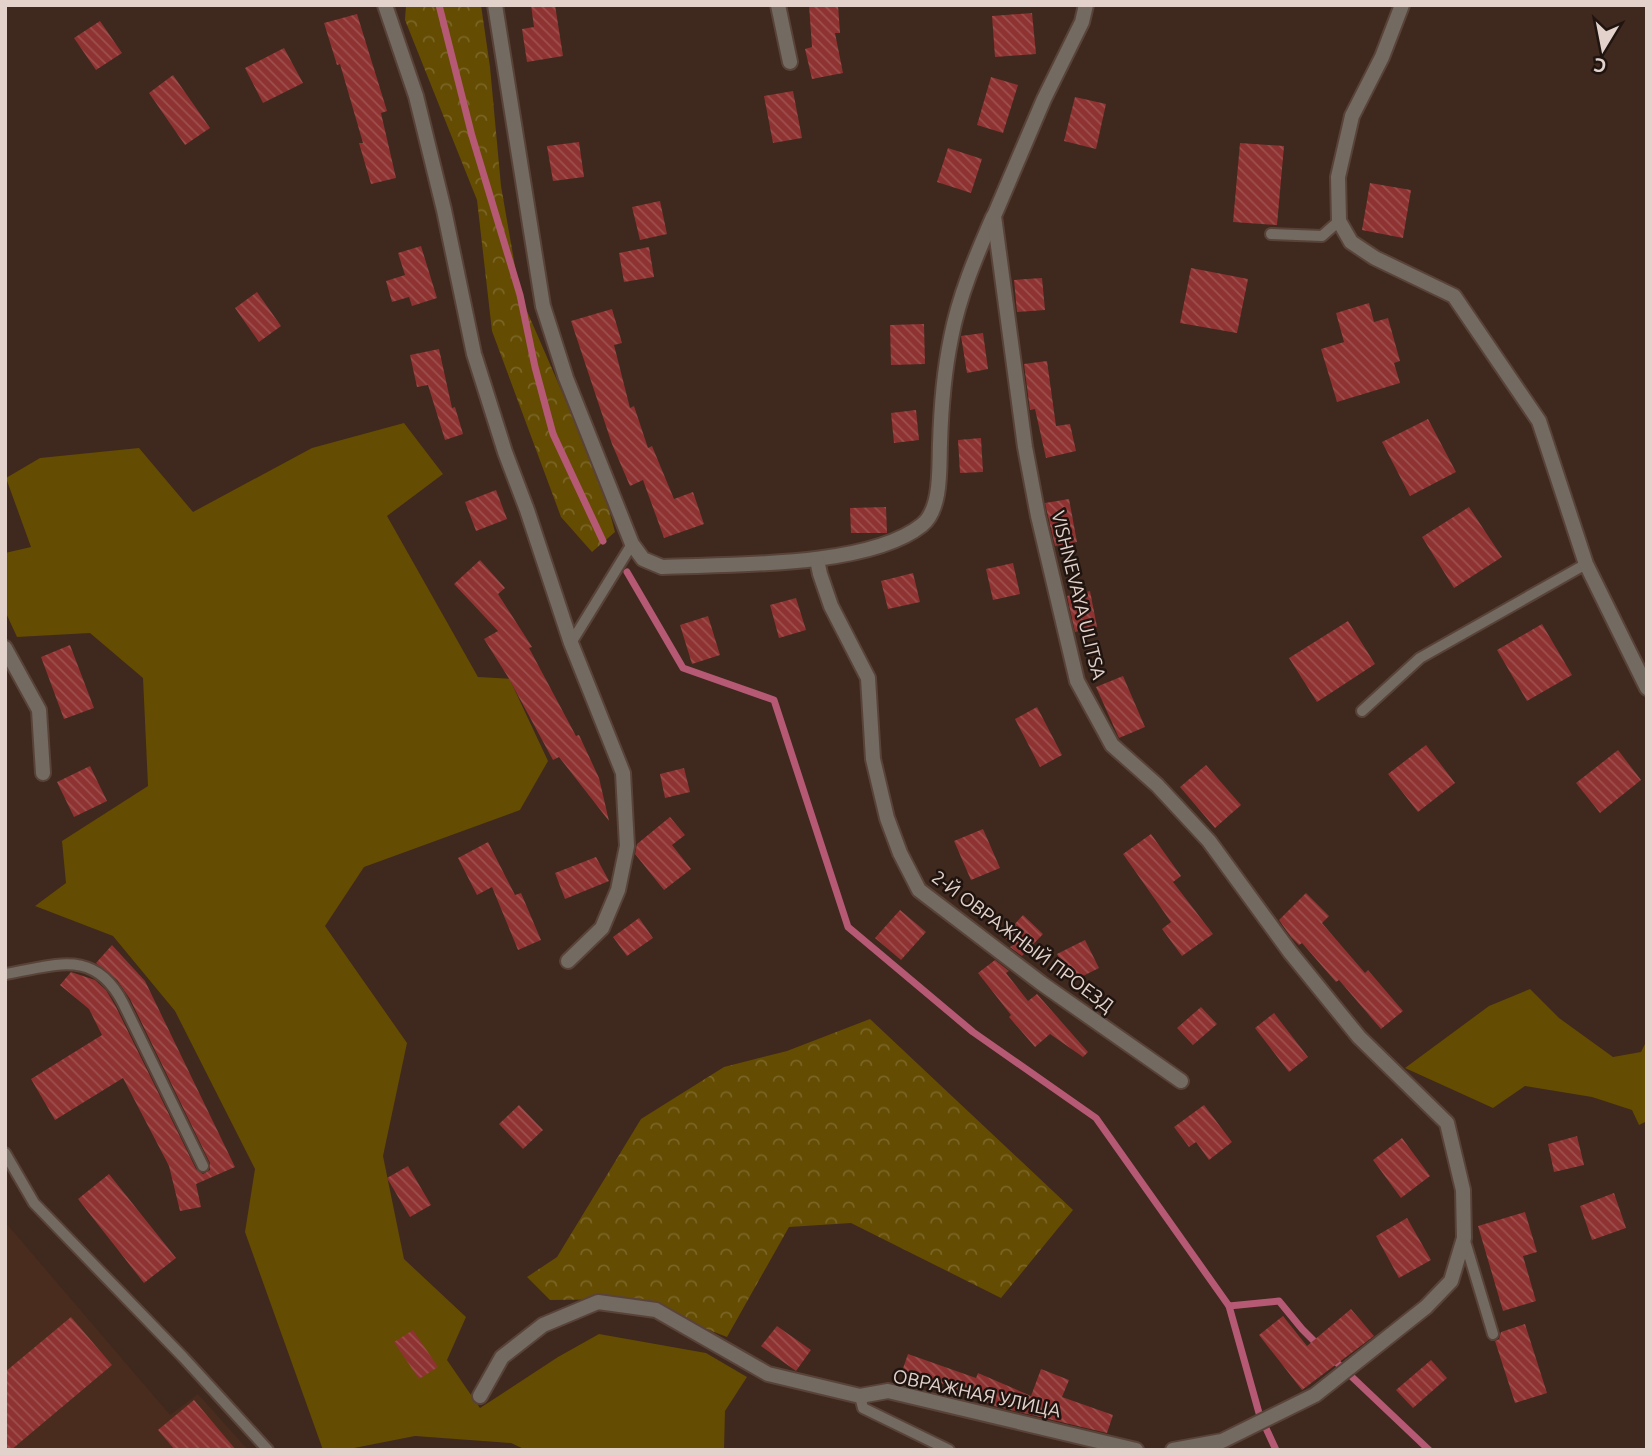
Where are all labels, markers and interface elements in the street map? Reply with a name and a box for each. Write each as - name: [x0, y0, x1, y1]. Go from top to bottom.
- north arrow: [1568, 14, 1638, 84]
- text: С: [1592, 54, 1608, 78]
- street label: VISHNEVAYA ULITSA: [1047, 508, 1111, 682]
- street label: 2-Й ОВРАЖНЫЙ ПРОЕЗД: [928, 866, 1118, 1016]
- street label: ОВРАЖНАЯ УЛИЦА: [891, 1364, 1064, 1422]

